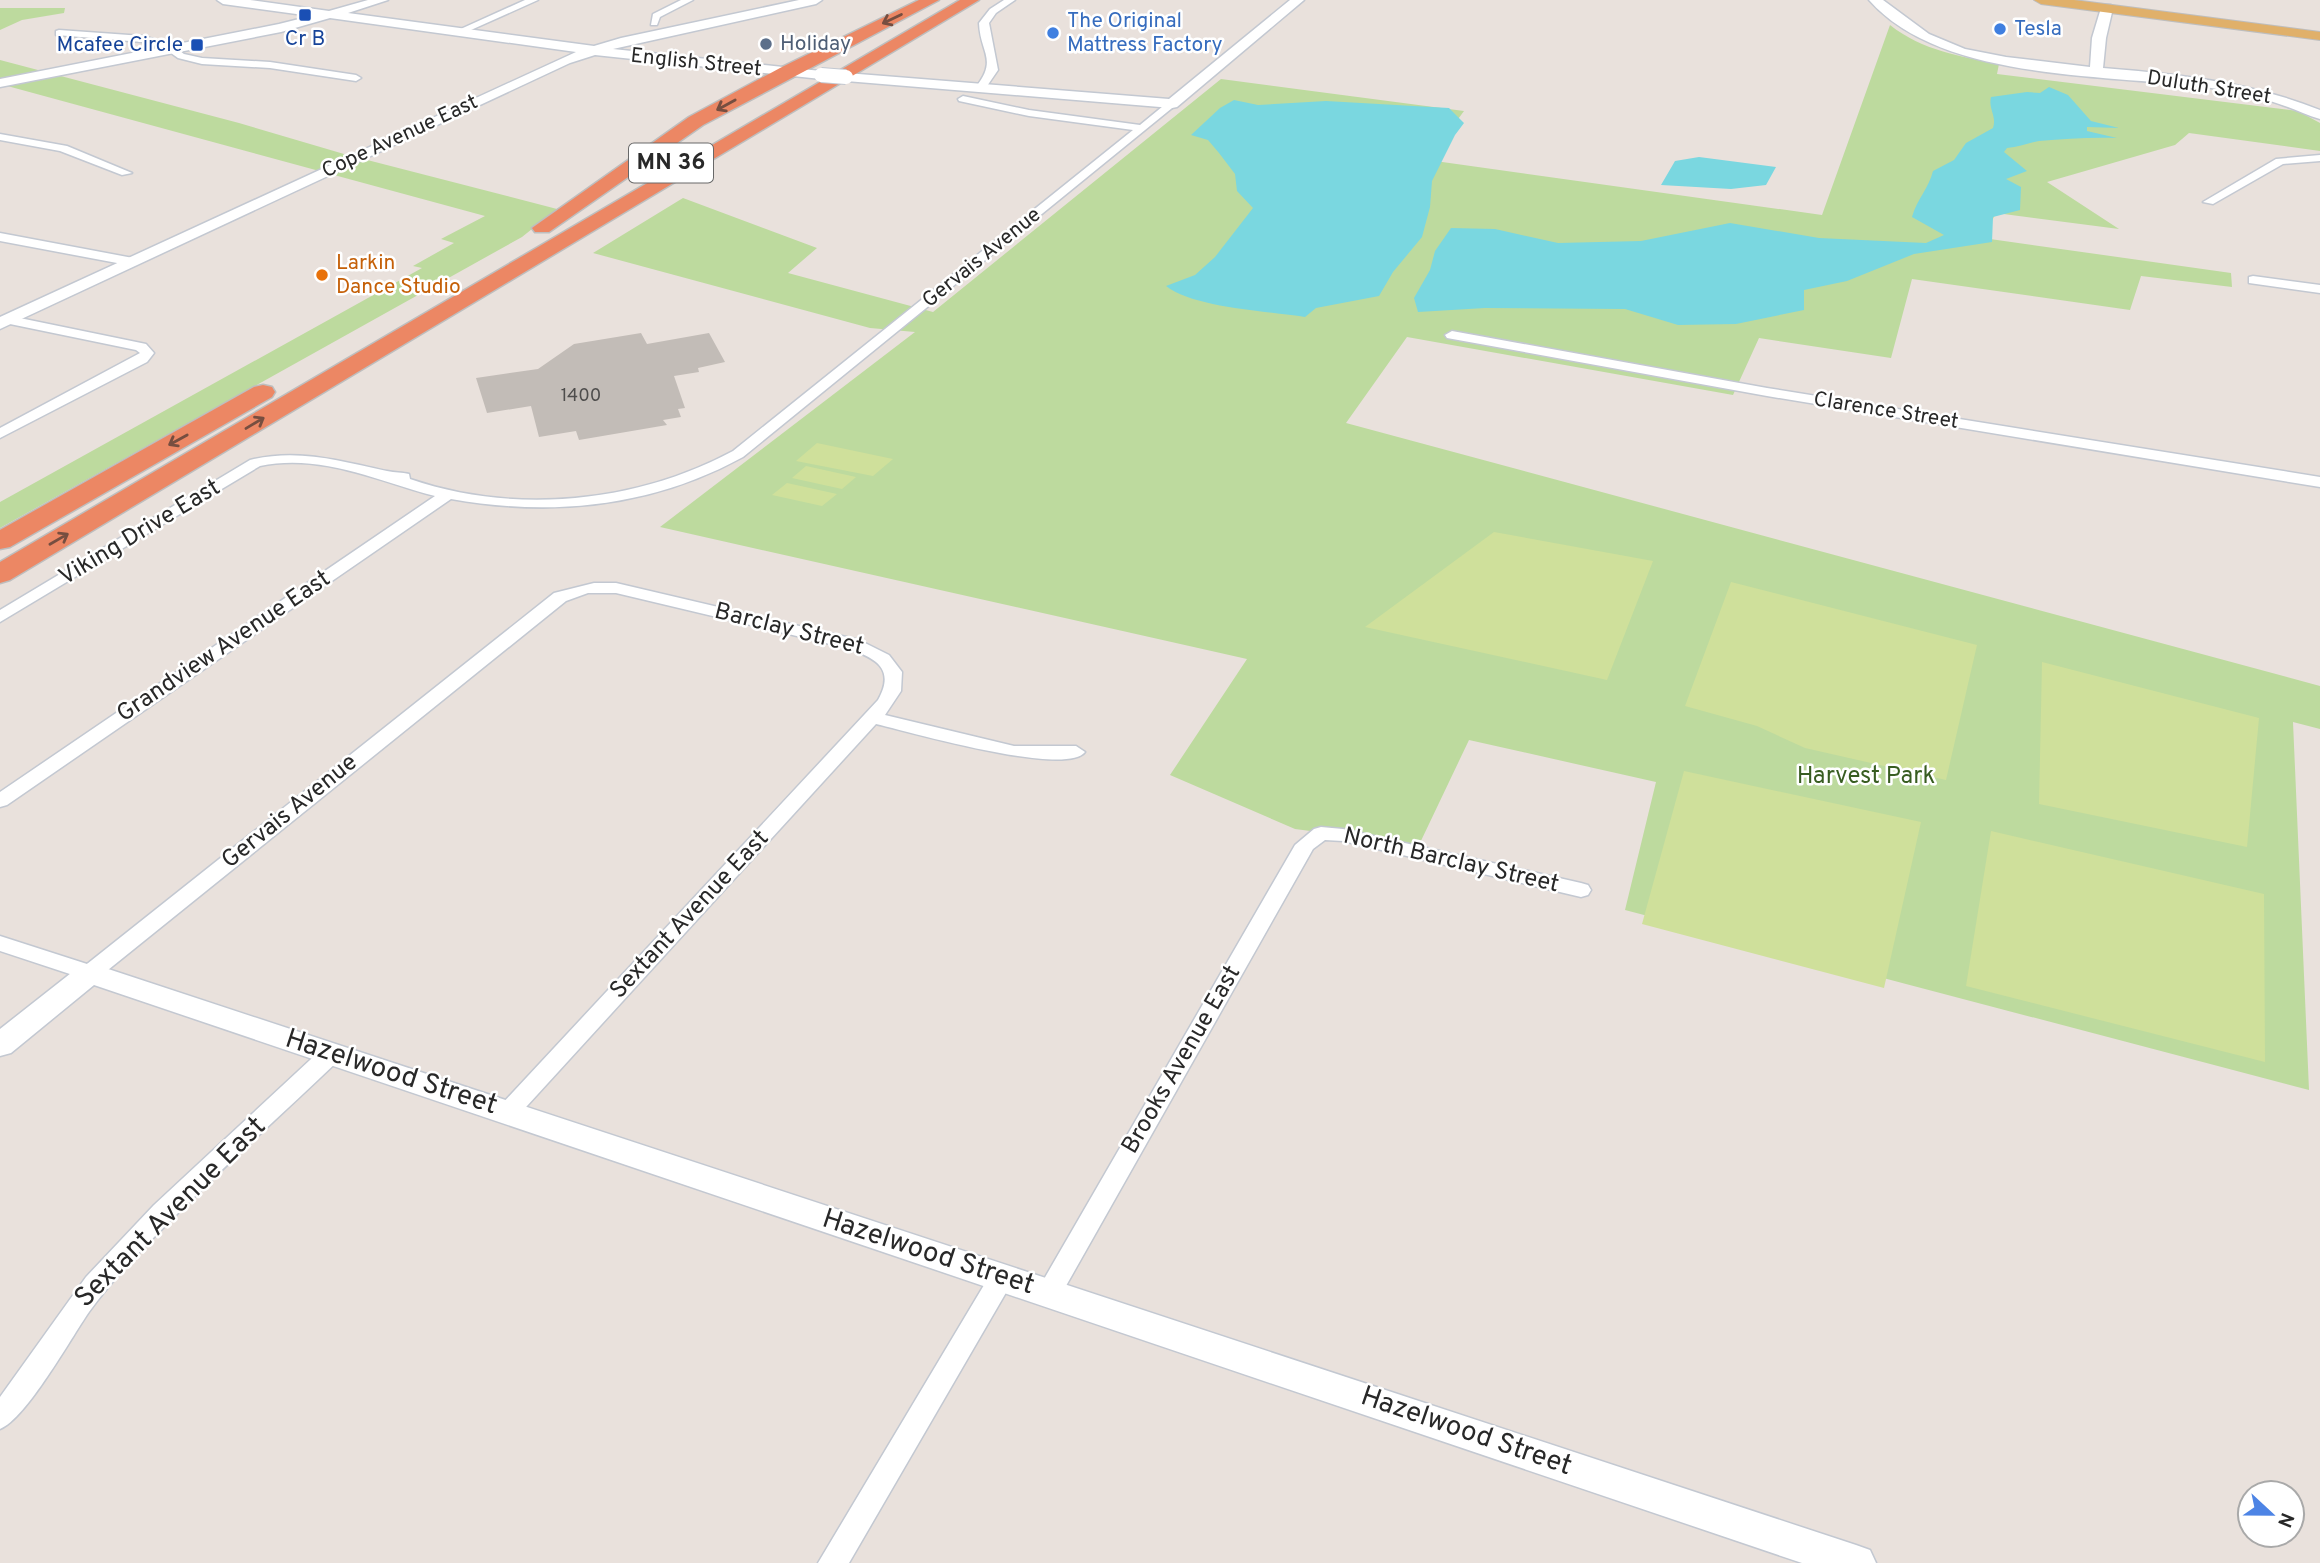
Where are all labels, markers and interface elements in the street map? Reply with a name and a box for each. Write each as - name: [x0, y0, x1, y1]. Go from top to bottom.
- marker: Cr B: [297, 7, 313, 23]
- place label: The Original Mattress Factory: [1067, 8, 1223, 59]
- one-way arrow: [882, 12, 903, 26]
- place label: Tesla: [2014, 16, 2062, 43]
- marker: Tesla: [1992, 21, 2008, 37]
- marker: The Original Mattress Factory: [1045, 25, 1061, 41]
- place label: Cr B: [285, 26, 325, 53]
- place label: Holiday: [780, 31, 851, 58]
- place label: Mcafee Circle: [56, 32, 183, 59]
- marker: Holiday: [758, 36, 774, 52]
- marker: Mcafee Circle: [189, 37, 205, 53]
- street label: English Street: [629, 43, 763, 83]
- street label: Duluth Street: [2145, 65, 2273, 111]
- street label: Cope Avenue East: [318, 89, 482, 185]
- one-way arrow: [716, 98, 736, 112]
- road number: MN 36: [629, 144, 713, 182]
- street label: Gervais Avenue: [917, 202, 1047, 314]
- place label: Larkin Dance Studio: [336, 250, 461, 301]
- marker: Larkin Dance Studio: [314, 267, 330, 283]
- house number: 1400: [561, 385, 601, 408]
- street label: Clarence Street: [1812, 386, 1960, 436]
- one-way arrow: [244, 416, 264, 430]
- one-way arrow: [168, 434, 189, 447]
- street label: Viking Drive East: [54, 473, 226, 593]
- one-way arrow: [48, 532, 68, 546]
- street label: Grandview Avenue East: [111, 564, 337, 730]
- street label: Barclay Street: [711, 597, 867, 663]
- street label: Gervais Avenue: [216, 748, 364, 876]
- park label: Harvest Park: [1797, 762, 1935, 792]
- street label: North Barclay Street: [1340, 822, 1562, 900]
- street label: Sextant Avenue East: [604, 824, 776, 1006]
- street label: Brooks Avenue East: [1116, 960, 1248, 1160]
- street label: Hazelwood Street: [280, 1022, 502, 1124]
- street label: Sextant Avenue East: [68, 1110, 274, 1316]
- street label: Hazelwood Street: [817, 1202, 1039, 1304]
- street label: Hazelwood Street: [1356, 1379, 1576, 1485]
- north arrow: [2236, 1479, 2306, 1549]
- text: N: [2271, 1509, 2299, 1530]

